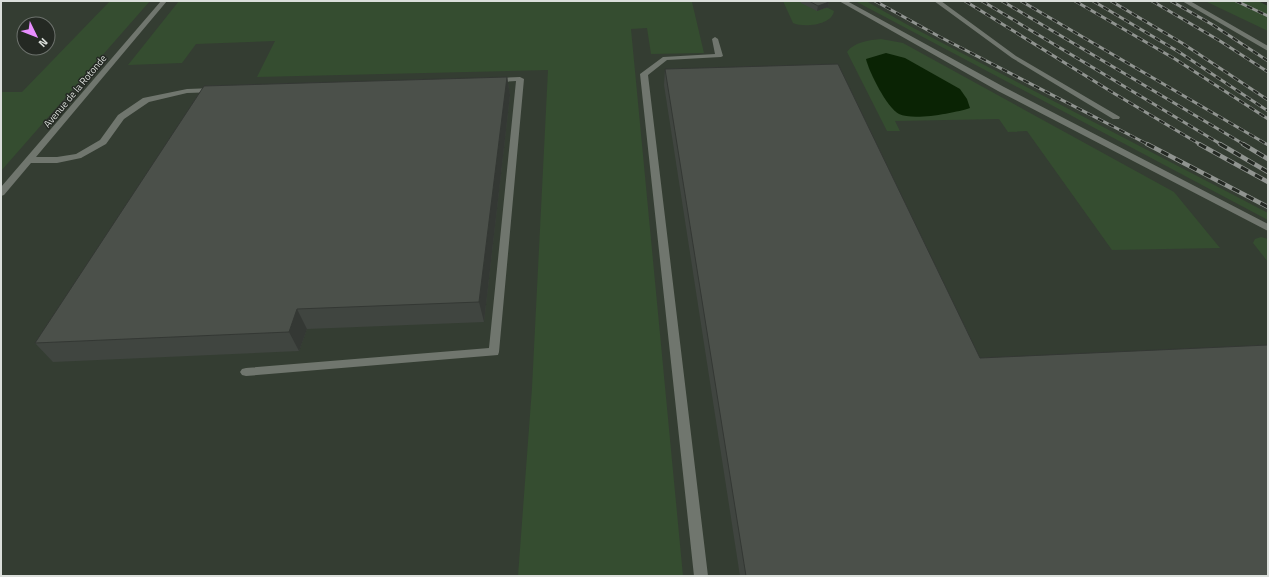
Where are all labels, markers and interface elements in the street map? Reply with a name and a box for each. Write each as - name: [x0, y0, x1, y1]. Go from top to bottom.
- north arrow: [16, 16, 56, 56]
- text: N: [35, 35, 52, 51]
- street label: Avenue de la Rotonde: [40, 51, 110, 131]

